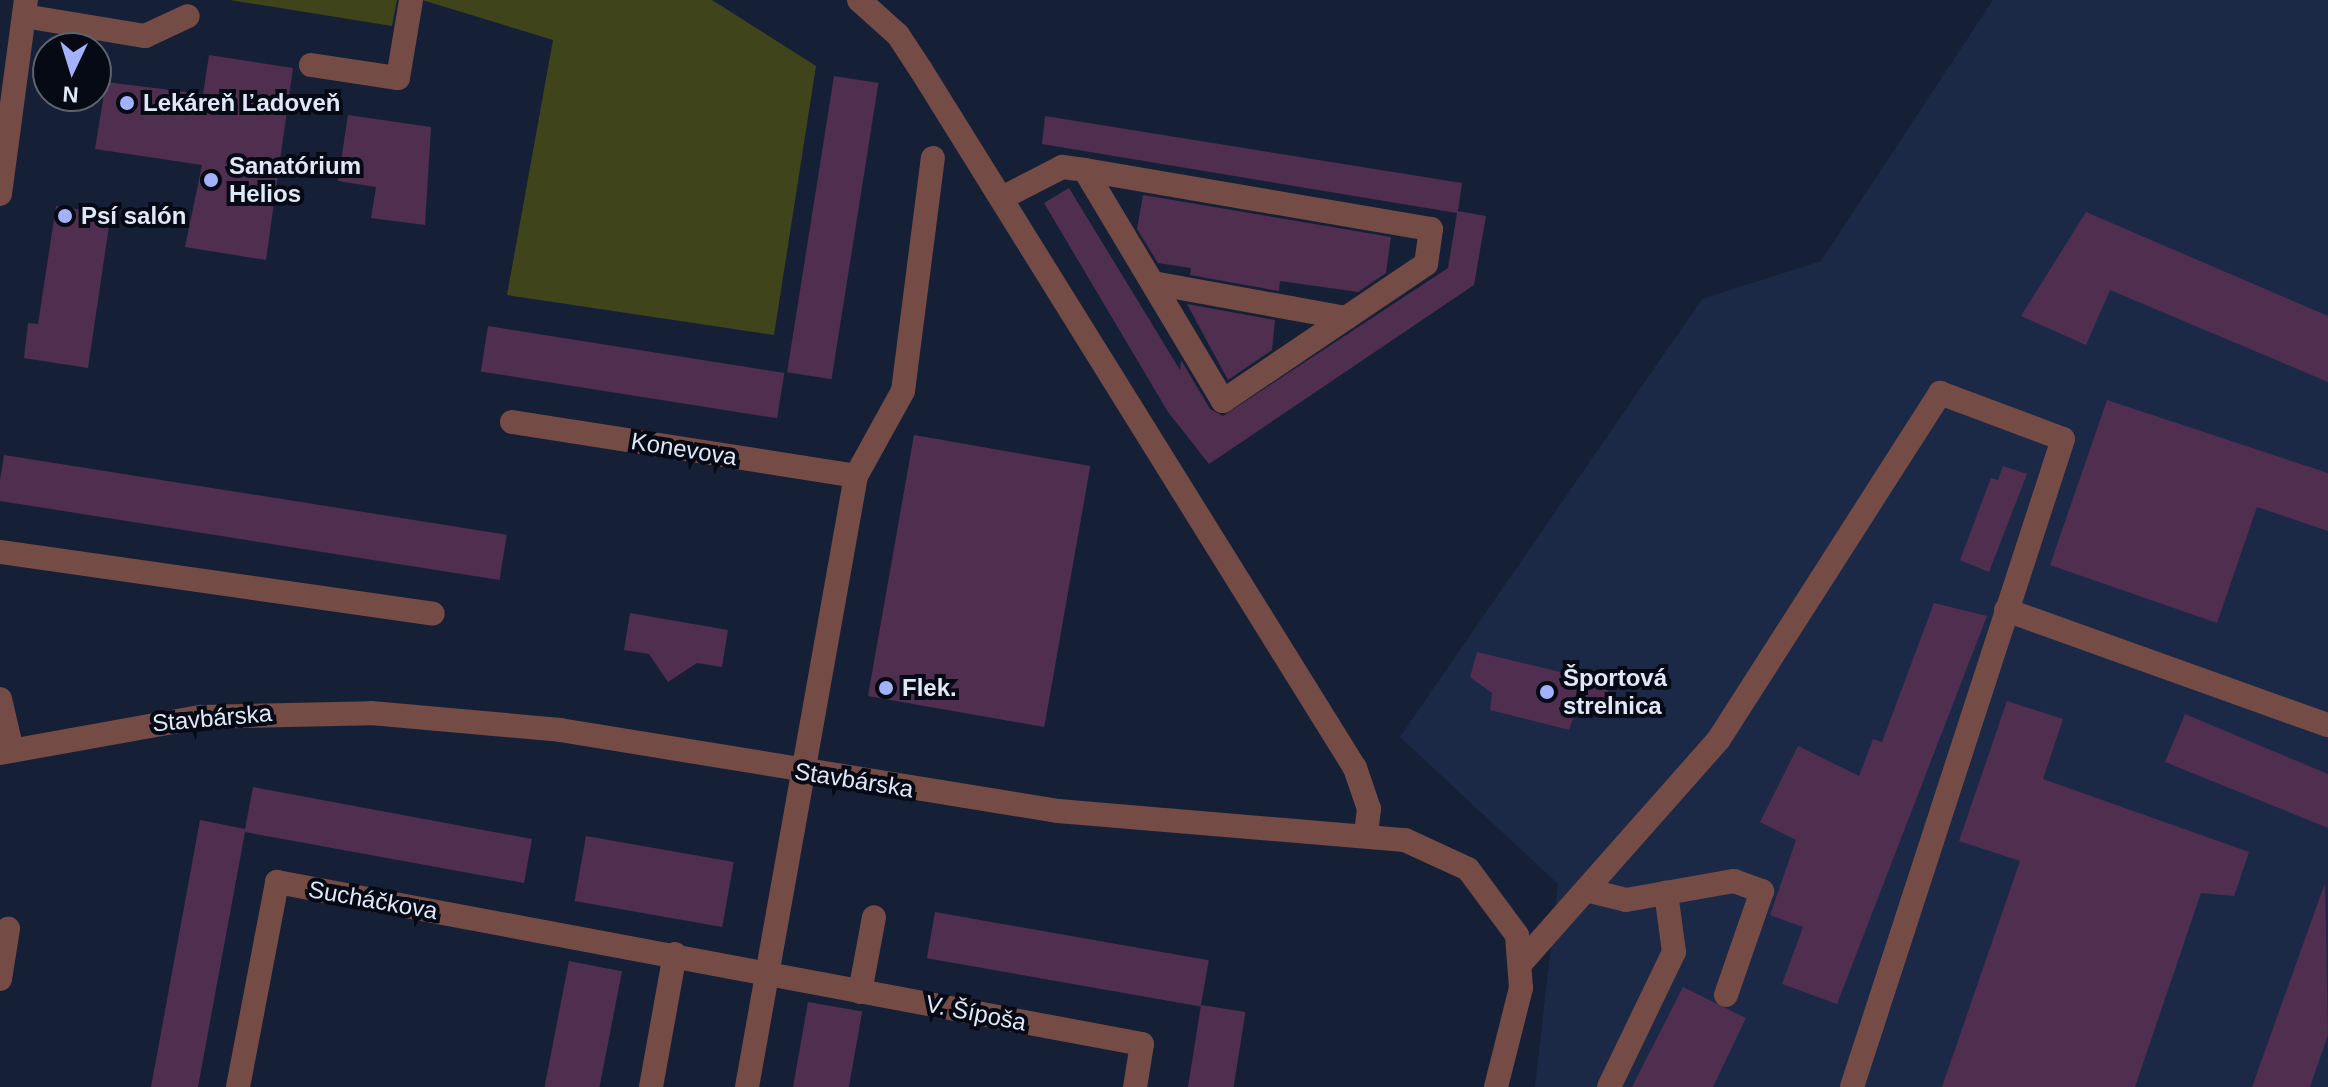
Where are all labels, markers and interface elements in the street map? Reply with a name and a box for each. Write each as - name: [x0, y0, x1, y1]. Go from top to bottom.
- north arrow: [32, 32, 112, 112]
- text: N: [62, 81, 79, 107]
- place label: Lekáreň Ľadoveň: [143, 89, 340, 117]
- marker: Lekáreň Ľadoveň: [118, 94, 136, 112]
- place label: Sanatórium Helios: [229, 152, 361, 208]
- marker: Sanatórium Helios: [200, 169, 222, 191]
- place label: Psí salón: [81, 202, 186, 230]
- marker: Psí salón: [56, 207, 74, 225]
- street label: Konevova: [629, 426, 739, 472]
- place label: Športová strelnica: [1563, 664, 1667, 720]
- place label: Flek.: [902, 674, 957, 702]
- marker: Flek.: [877, 679, 895, 697]
- marker: Športová strelnica: [1538, 683, 1556, 701]
- street label: Stavbárska: [151, 698, 273, 738]
- street label: Stavbárska: [792, 756, 916, 804]
- street label: Sucháčkova: [306, 874, 440, 926]
- street label: V. Šípoša: [923, 989, 1029, 1037]

